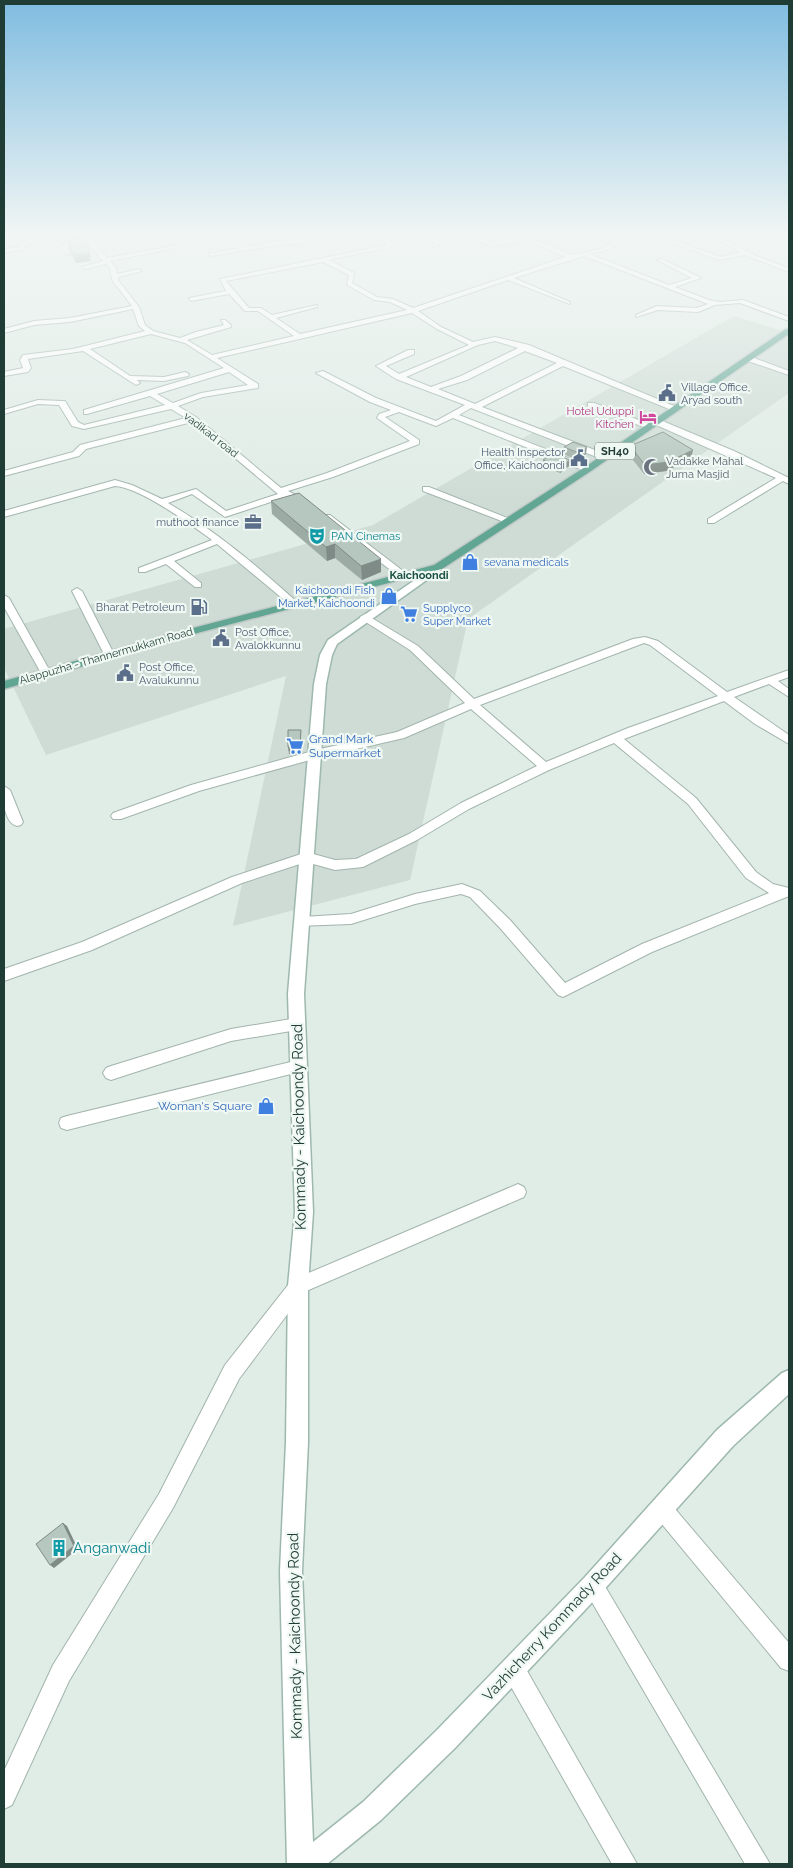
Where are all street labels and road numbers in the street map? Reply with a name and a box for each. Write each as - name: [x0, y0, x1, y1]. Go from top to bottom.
- street label: vadikad road: [181, 410, 241, 460]
- road number: SH40: [595, 442, 635, 460]
- street label: Alappuzha - Thannermukkam Road: [18, 625, 195, 687]
- street label: Kommady - Kaichoondy Road: [288, 1024, 310, 1230]
- street label: Kommady - Kaichoondy Road: [284, 1533, 306, 1739]
- street label: Vazhicherry Kommady Road: [479, 1549, 625, 1705]

